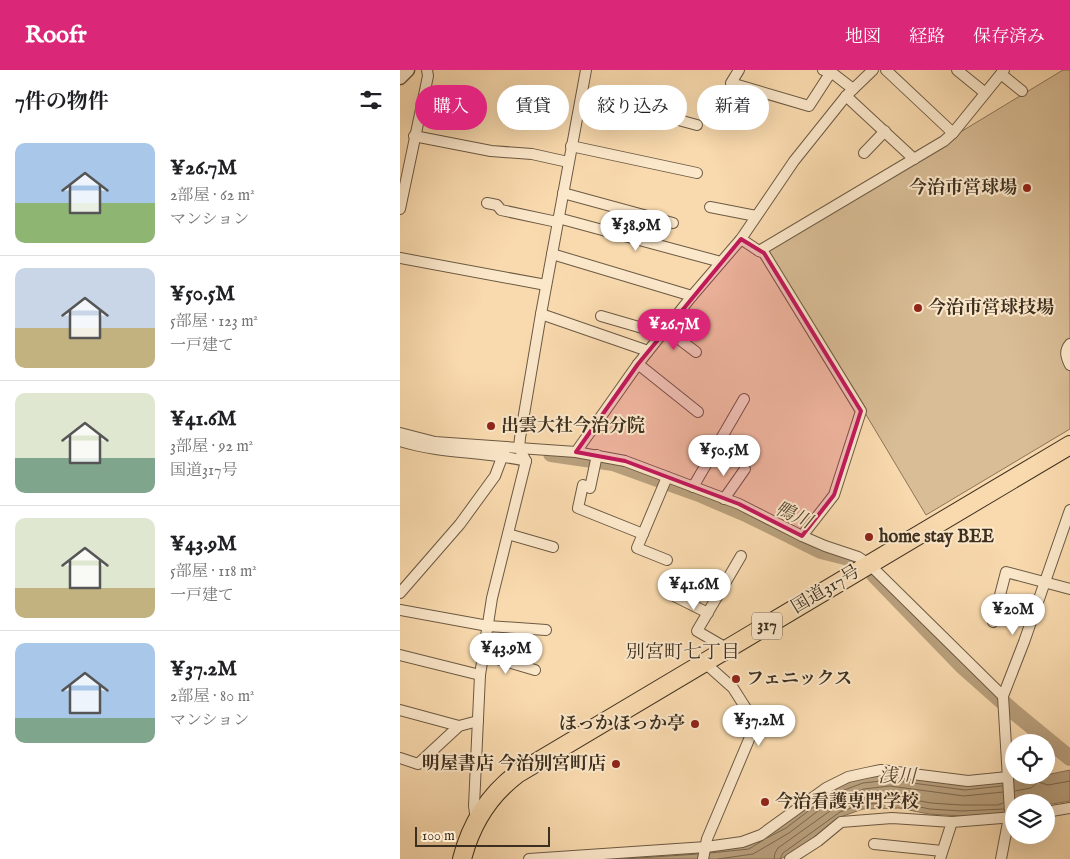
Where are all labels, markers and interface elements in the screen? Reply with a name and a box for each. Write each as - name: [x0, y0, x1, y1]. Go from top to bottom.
- text: Roofr: [25, 20, 86, 51]
- text: 地図: [845, 26, 881, 49]
- text: 経路: [909, 26, 945, 49]
- text: 保存済み: [973, 26, 1045, 49]
- chip: 購入: [415, 85, 487, 130]
- chip: 賃貸: [497, 85, 569, 130]
- chip: 絞り込み: [579, 85, 687, 130]
- chip: 新着: [697, 85, 769, 130]
- icon: filters: [357, 86, 385, 114]
- text: 7件の物件: [15, 89, 109, 116]
- text: ¥26.7M: [170, 155, 237, 182]
- icon: home: [55, 163, 115, 223]
- place label: 今治市営球場: [909, 177, 1017, 200]
- marker: 今治市営球場: [1021, 182, 1033, 194]
- text: 2部屋 · 62 m²: [170, 186, 255, 206]
- text: マンション: [170, 210, 249, 230]
- pin: ¥38.9M: [595, 210, 677, 252]
- text: ¥38.9M: [611, 216, 661, 236]
- text: ¥50.5M: [170, 281, 235, 308]
- icon: home: [55, 288, 115, 348]
- place label: 今治市営球技場: [928, 297, 1054, 320]
- marker: 今治市営球技場: [912, 302, 924, 314]
- pin: ¥26.7M: [633, 308, 715, 351]
- text: 5部屋 · 123 m²: [170, 312, 258, 332]
- text: ¥26.7M: [648, 315, 700, 335]
- text: 一戸建て: [170, 336, 234, 356]
- text: ¥41.6M: [170, 406, 237, 433]
- icon: home: [55, 413, 115, 473]
- place label: 出雲大社今治分院: [501, 415, 645, 438]
- marker: 出雲大社今治分院: [485, 420, 497, 432]
- pin: ¥50.5M: [683, 434, 765, 477]
- text: 3部屋 · 92 m²: [170, 437, 253, 457]
- text: ¥50.5M: [699, 441, 749, 461]
- text: 国道317号: [170, 461, 237, 481]
- water label: 鴨川: [771, 497, 817, 536]
- place label: home stay BEE: [878, 526, 995, 549]
- text: ¥43.9M: [170, 531, 237, 558]
- marker: home stay BEE: [863, 531, 875, 543]
- icon: home: [55, 538, 115, 598]
- street label: 国道317号: [788, 561, 864, 619]
- text: 5部屋 · 118 m²: [170, 562, 257, 582]
- pin: ¥41.6M: [653, 568, 735, 611]
- text: ¥41.6M: [669, 575, 719, 595]
- text: 一戸建て: [170, 586, 234, 606]
- pin: ¥20M: [983, 594, 1043, 636]
- text: ¥20M: [992, 600, 1034, 620]
- road number: 317: [752, 612, 782, 640]
- pin: ¥43.9M: [465, 632, 547, 675]
- text: ¥43.9M: [481, 639, 531, 659]
- district label: 別宮町七丁目: [626, 641, 740, 665]
- text: ¥37.2M: [170, 656, 237, 683]
- icon: home: [55, 663, 115, 723]
- place label: フェニックス: [746, 668, 852, 691]
- marker: フェニックス: [730, 673, 742, 685]
- text: 2部屋 · 80 m²: [170, 687, 254, 707]
- pin: ¥37.2M: [718, 704, 800, 747]
- text: マンション: [170, 711, 249, 731]
- text: ¥37.2M: [733, 711, 785, 731]
- place label: ほっかほっか亭: [559, 713, 685, 736]
- marker: ほっかほっか亭: [689, 718, 701, 730]
- map controls: [1005, 734, 1055, 844]
- button: locate: [1005, 734, 1055, 784]
- place label: 明屋書店 今治別宮町店: [422, 753, 606, 776]
- marker: 明屋書店 今治別宮町店: [610, 758, 622, 770]
- water label: 浅川: [878, 765, 918, 789]
- place label: 今治看護専門学校: [775, 791, 919, 814]
- button: layers: [1005, 794, 1055, 844]
- marker: 今治看護専門学校: [759, 796, 771, 808]
- scale bar: [415, 824, 550, 847]
- text: 100 m: [422, 827, 455, 845]

